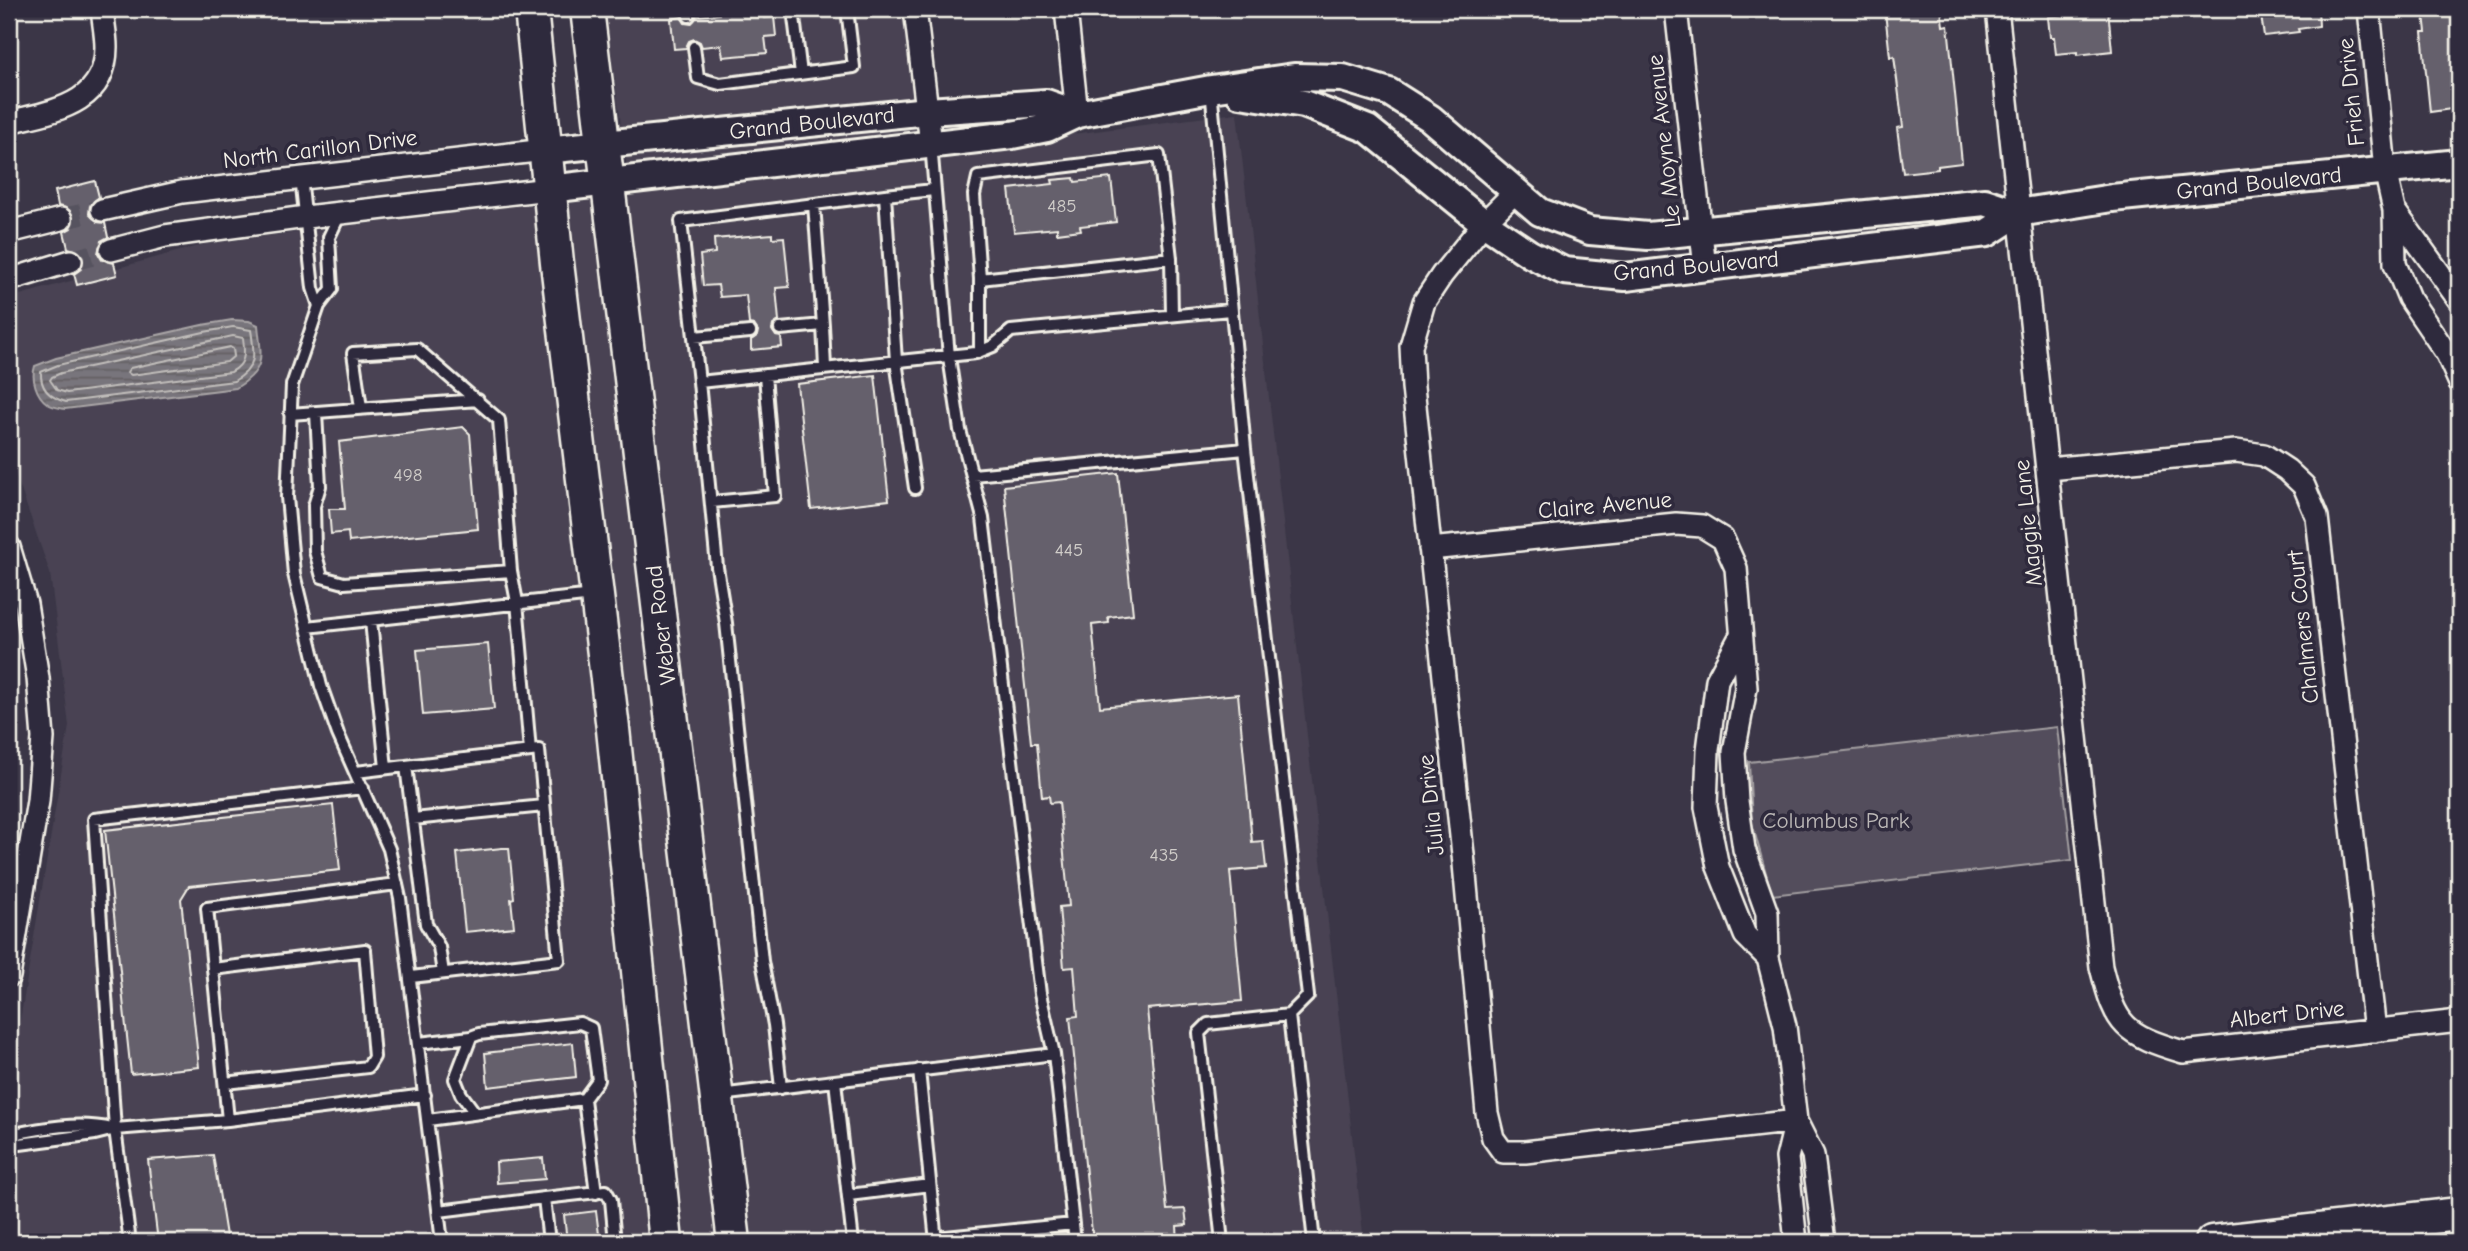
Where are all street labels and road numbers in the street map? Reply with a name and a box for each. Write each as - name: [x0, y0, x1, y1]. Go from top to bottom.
- street label: Frieh Drive: [2332, 37, 2370, 147]
- street label: Le Moyne Avenue: [1641, 53, 1687, 229]
- street label: Grand Boulevard: [728, 101, 896, 145]
- street label: North Carillon Drive: [221, 124, 419, 174]
- street label: Grand Boulevard: [2175, 161, 2343, 205]
- street label: Grand Boulevard: [1612, 245, 1780, 287]
- street label: Maggie Lane: [2008, 458, 2048, 588]
- street label: Claire Avenue: [1537, 486, 1673, 524]
- street label: Chalmers Court: [2281, 548, 2324, 705]
- street label: Weber Road: [640, 564, 682, 686]
- street label: Julia Drive: [1412, 753, 1450, 857]
- street label: Albert Drive: [2228, 995, 2346, 1033]

